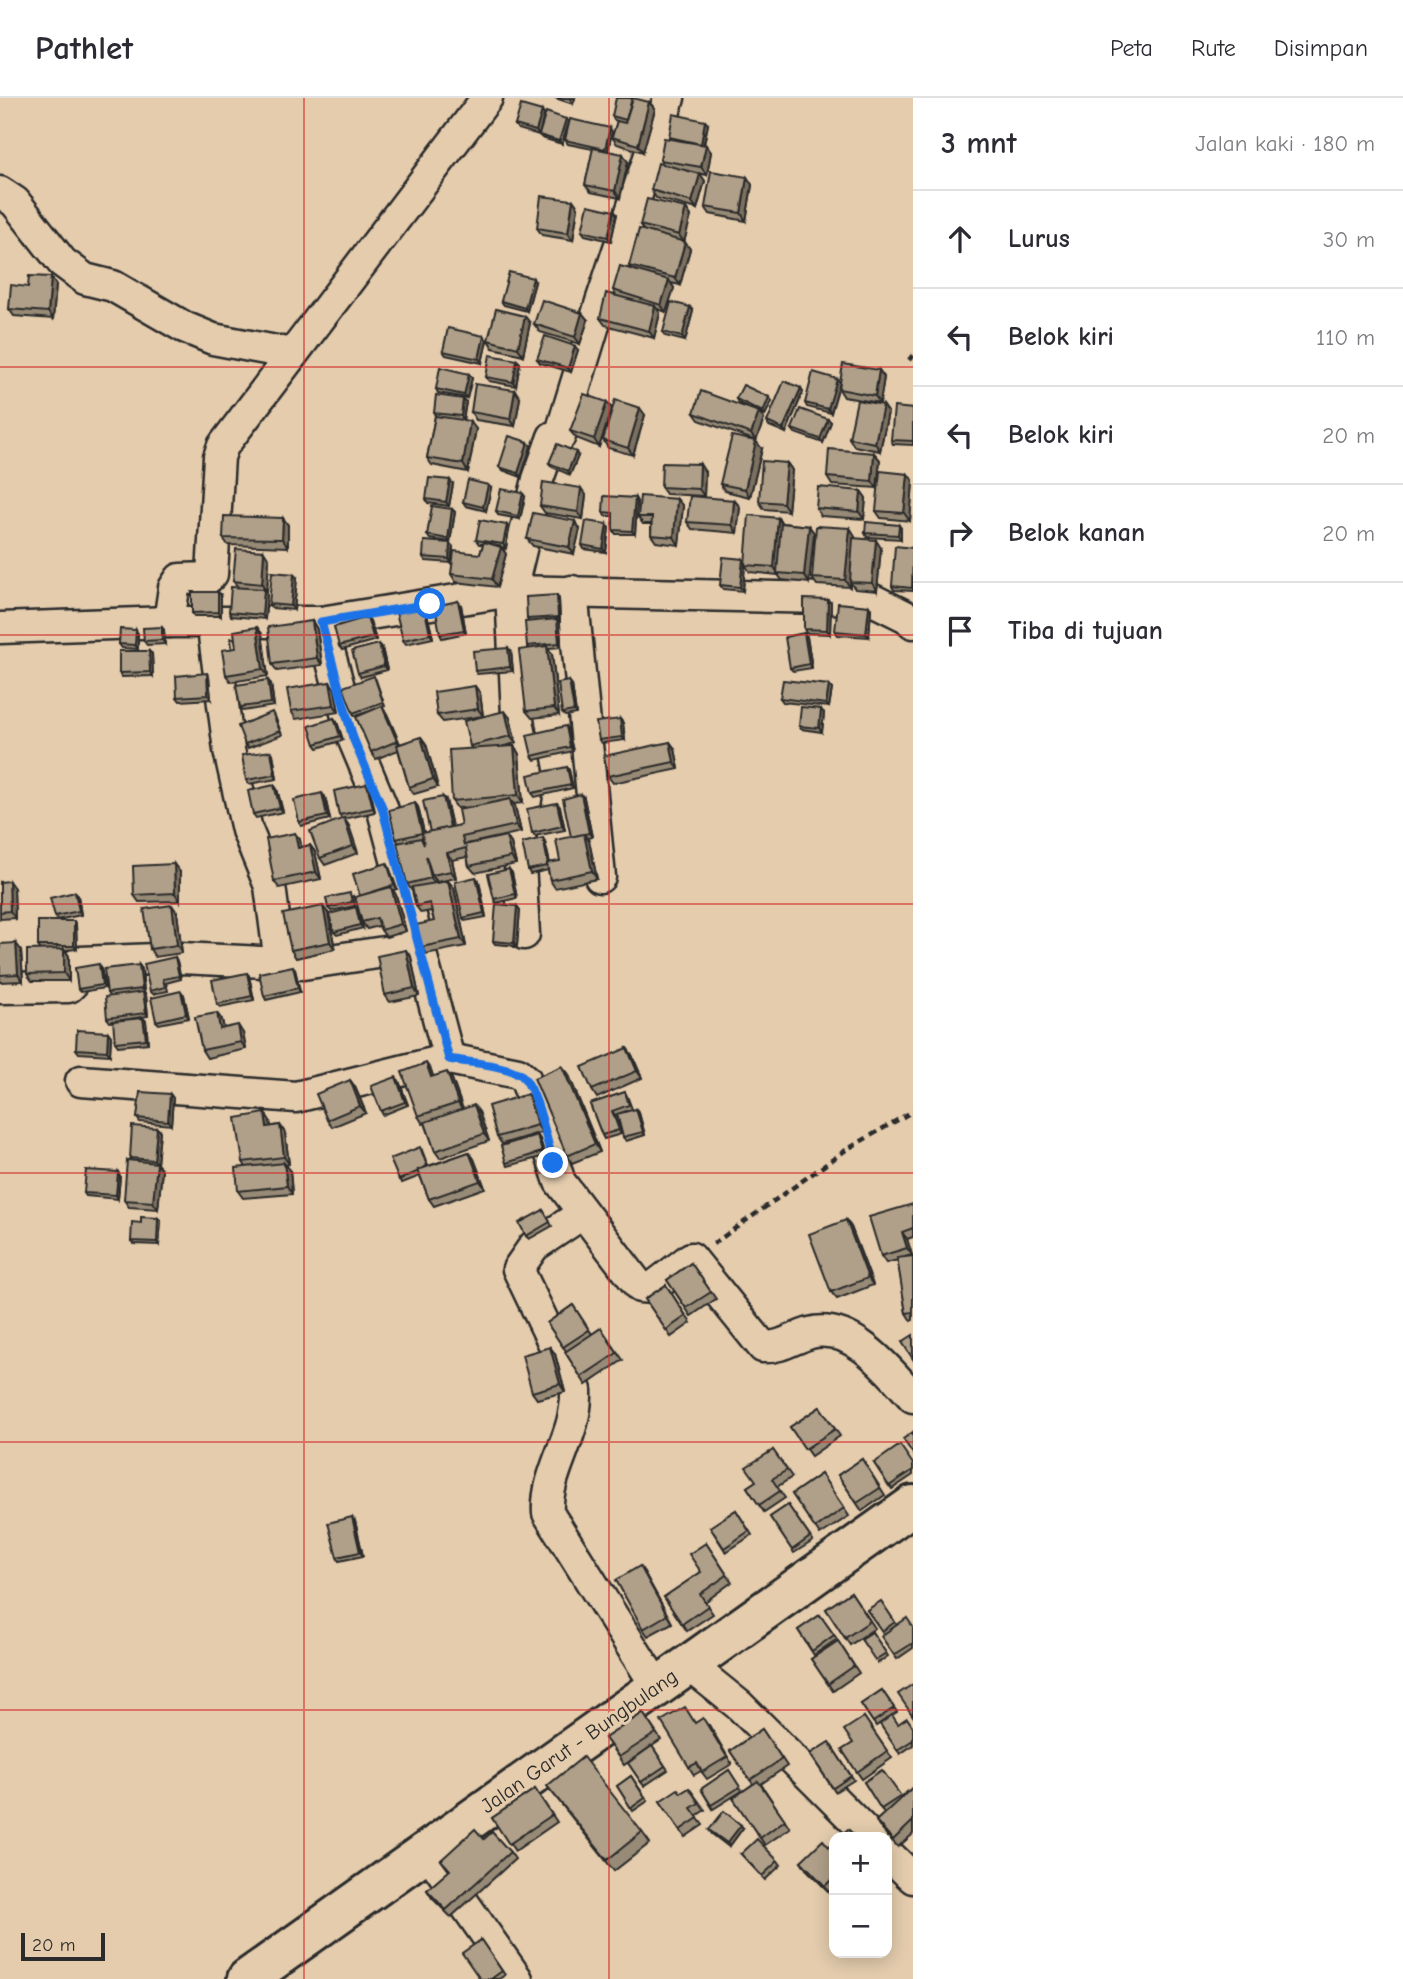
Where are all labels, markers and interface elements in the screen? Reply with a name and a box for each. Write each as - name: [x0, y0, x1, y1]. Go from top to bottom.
- text: Pathlet: [35, 29, 133, 67]
- text: Peta: [1110, 34, 1153, 62]
- text: Rute: [1191, 34, 1236, 62]
- text: Disimpan: [1274, 34, 1368, 62]
- text: 3 mnt: [941, 126, 1016, 161]
- text: Jalan kaki · 180 m: [1195, 130, 1375, 157]
- icon: ahead: [941, 220, 979, 258]
- text: Lurus: [1008, 224, 1070, 254]
- text: 30 m: [1323, 226, 1375, 253]
- icon: left: [941, 318, 979, 356]
- text: Belok kiri: [1008, 322, 1114, 352]
- text: 110 m: [1316, 324, 1375, 351]
- icon: left: [941, 416, 979, 454]
- text: Belok kiri: [1008, 420, 1114, 450]
- text: 20 m: [1322, 422, 1375, 449]
- icon: right: [941, 514, 979, 552]
- text: Belok kanan: [1008, 518, 1145, 548]
- text: 20 m: [1322, 520, 1375, 547]
- route start: [414, 588, 445, 619]
- icon: arrive: [941, 612, 979, 650]
- text: Tiba di tujuan: [1008, 616, 1163, 646]
- route end: [537, 1147, 568, 1178]
- street label: Jalan Garut - Bungbulang: [476, 1664, 682, 1818]
- map controls: [829, 1832, 892, 1958]
- button: +: [829, 1832, 892, 1895]
- button: −: [829, 1895, 892, 1958]
- scale bar: [21, 1930, 105, 1962]
- text: 20 m: [32, 1934, 76, 1956]

